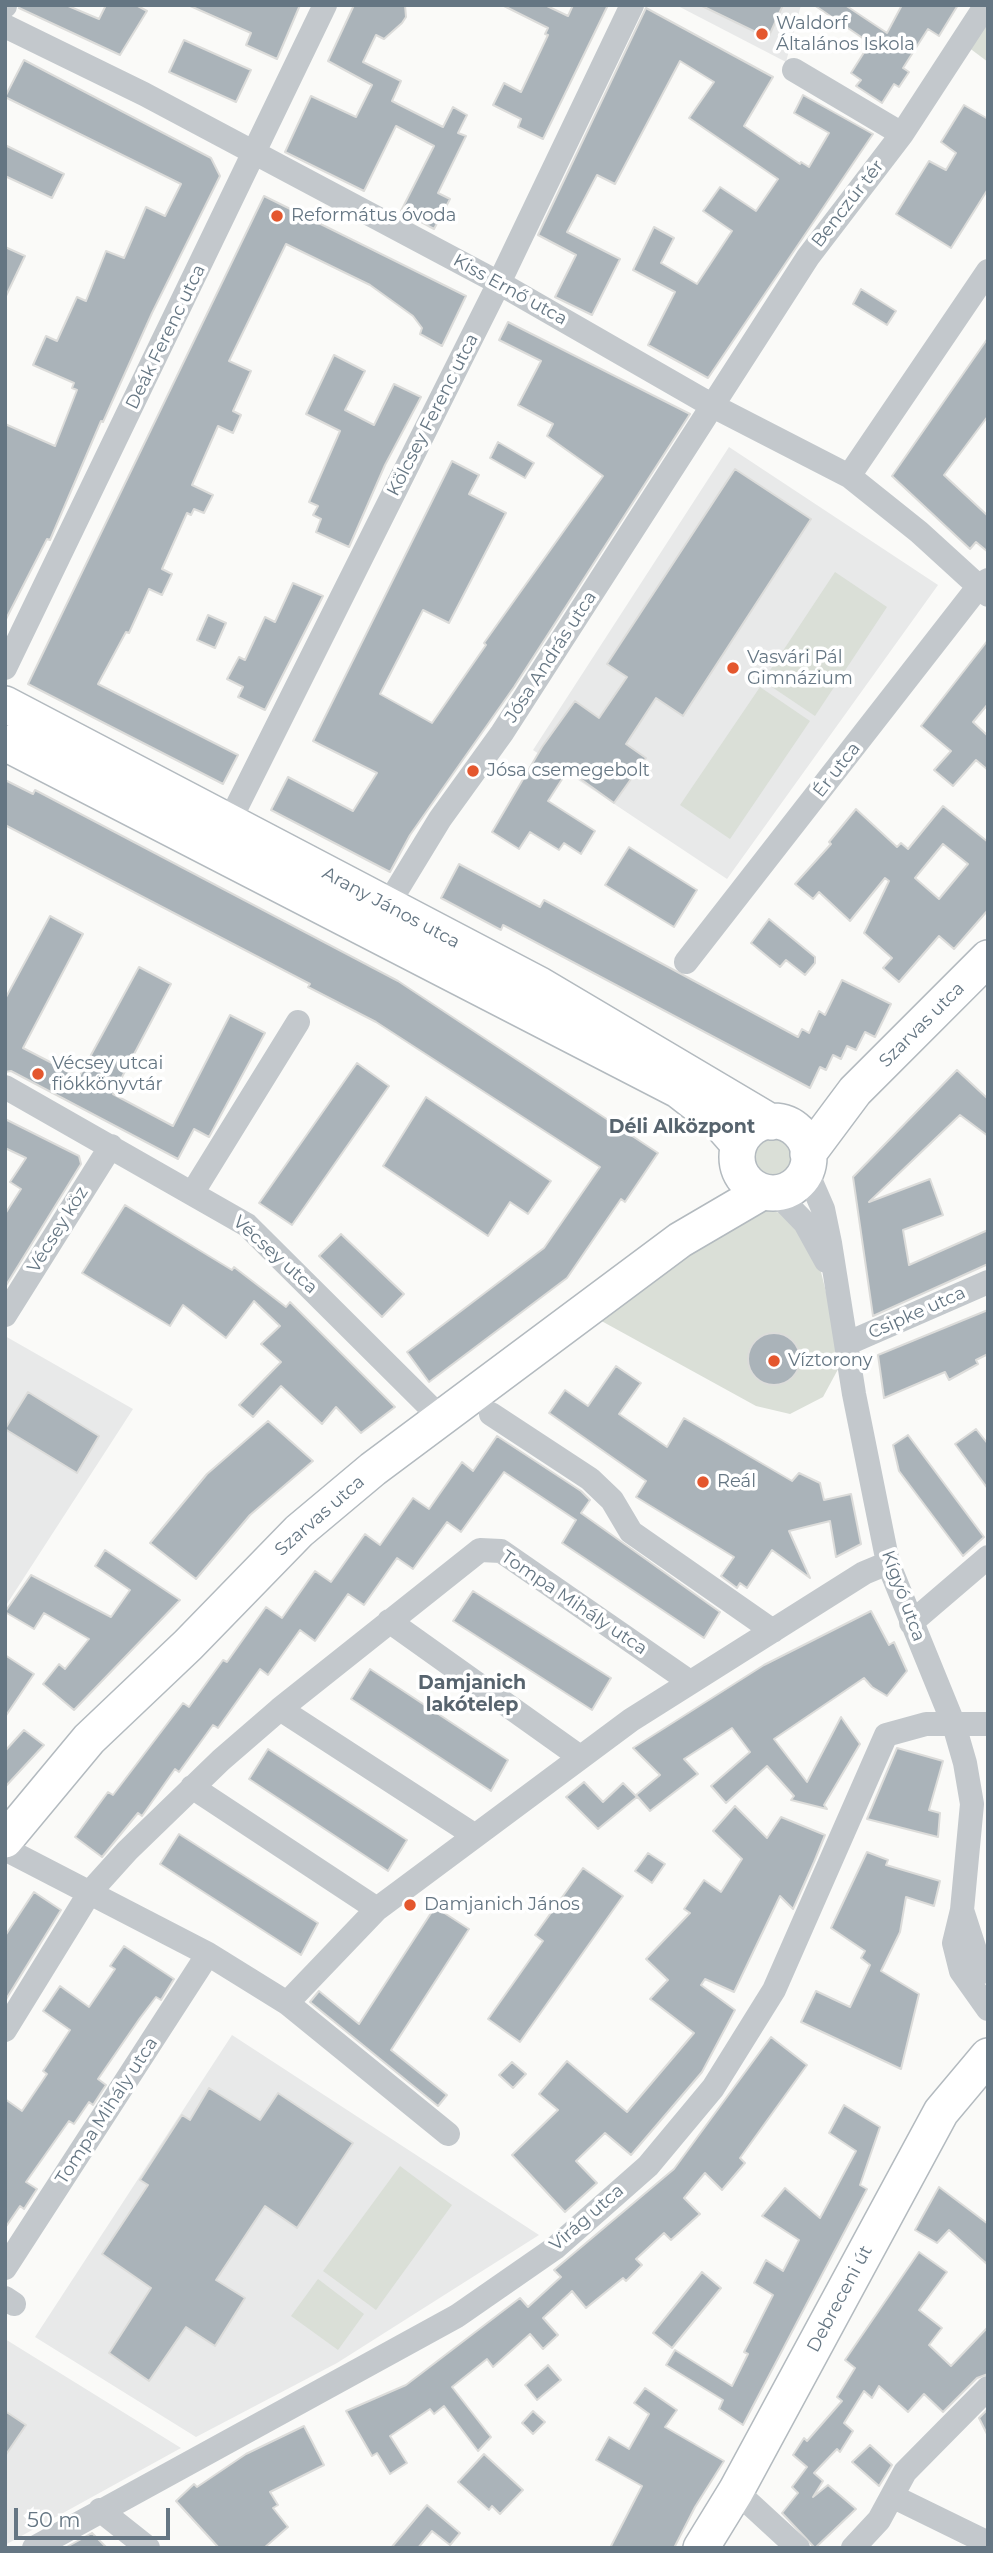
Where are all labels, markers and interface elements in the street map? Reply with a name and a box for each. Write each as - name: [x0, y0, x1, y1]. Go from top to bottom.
- place label: Waldorf Általános Iskola: [776, 13, 915, 56]
- marker: Waldorf Általános Iskola: [754, 26, 770, 42]
- street label: Benczúr tér: [807, 156, 889, 252]
- place label: Református óvoda: [291, 205, 456, 227]
- marker: Református óvoda: [269, 208, 285, 224]
- street label: Kiss Ernő utca: [449, 250, 571, 330]
- street label: Deák Ferenc utca: [122, 261, 210, 413]
- street label: Kölcsey Ferenc utca: [383, 330, 483, 500]
- street label: Jósa András utca: [501, 587, 601, 727]
- place label: Vasvári Pál Gimnázium: [747, 647, 853, 690]
- marker: Vasvári Pál Gimnázium: [725, 660, 741, 676]
- street label: Ér utca: [809, 738, 865, 802]
- place label: Jósa csemegebolt: [487, 760, 650, 782]
- marker: Jósa csemegebolt: [465, 763, 481, 779]
- street label: Arany János utca: [319, 863, 463, 953]
- street label: Szarvas utca: [875, 978, 969, 1072]
- place label: Vécsey utcai fiókkönyvtár: [52, 1053, 163, 1096]
- marker: Vécsey utcai fiókkönyvtár: [30, 1066, 46, 1082]
- district label: Déli Alközpont: [609, 1116, 755, 1138]
- street label: Vécsey köz: [23, 1183, 93, 1277]
- street label: Vécsey utca: [228, 1211, 322, 1299]
- street label: Csipke utca: [865, 1282, 969, 1344]
- place label: Víztorony: [788, 1350, 872, 1372]
- marker: Víztorony: [766, 1353, 782, 1369]
- street label: Szarvas utca: [271, 1471, 369, 1561]
- place label: Reál: [717, 1471, 756, 1493]
- marker: Reál: [695, 1474, 711, 1490]
- street label: Tompa Mihály utca: [497, 1546, 651, 1660]
- street label: Kígyó utca: [877, 1548, 929, 1644]
- district label: Damjanich lakótelep: [418, 1672, 526, 1716]
- place label: Damjanich János: [424, 1894, 580, 1916]
- marker: Damjanich János: [402, 1897, 418, 1913]
- street label: Tompa Mihály utca: [51, 2033, 163, 2189]
- street label: Virág utca: [546, 2180, 628, 2256]
- street label: Debreceni út: [803, 2242, 877, 2356]
- scale bar: [18, 2494, 173, 2538]
- text: 50 m: [27, 2507, 81, 2532]

